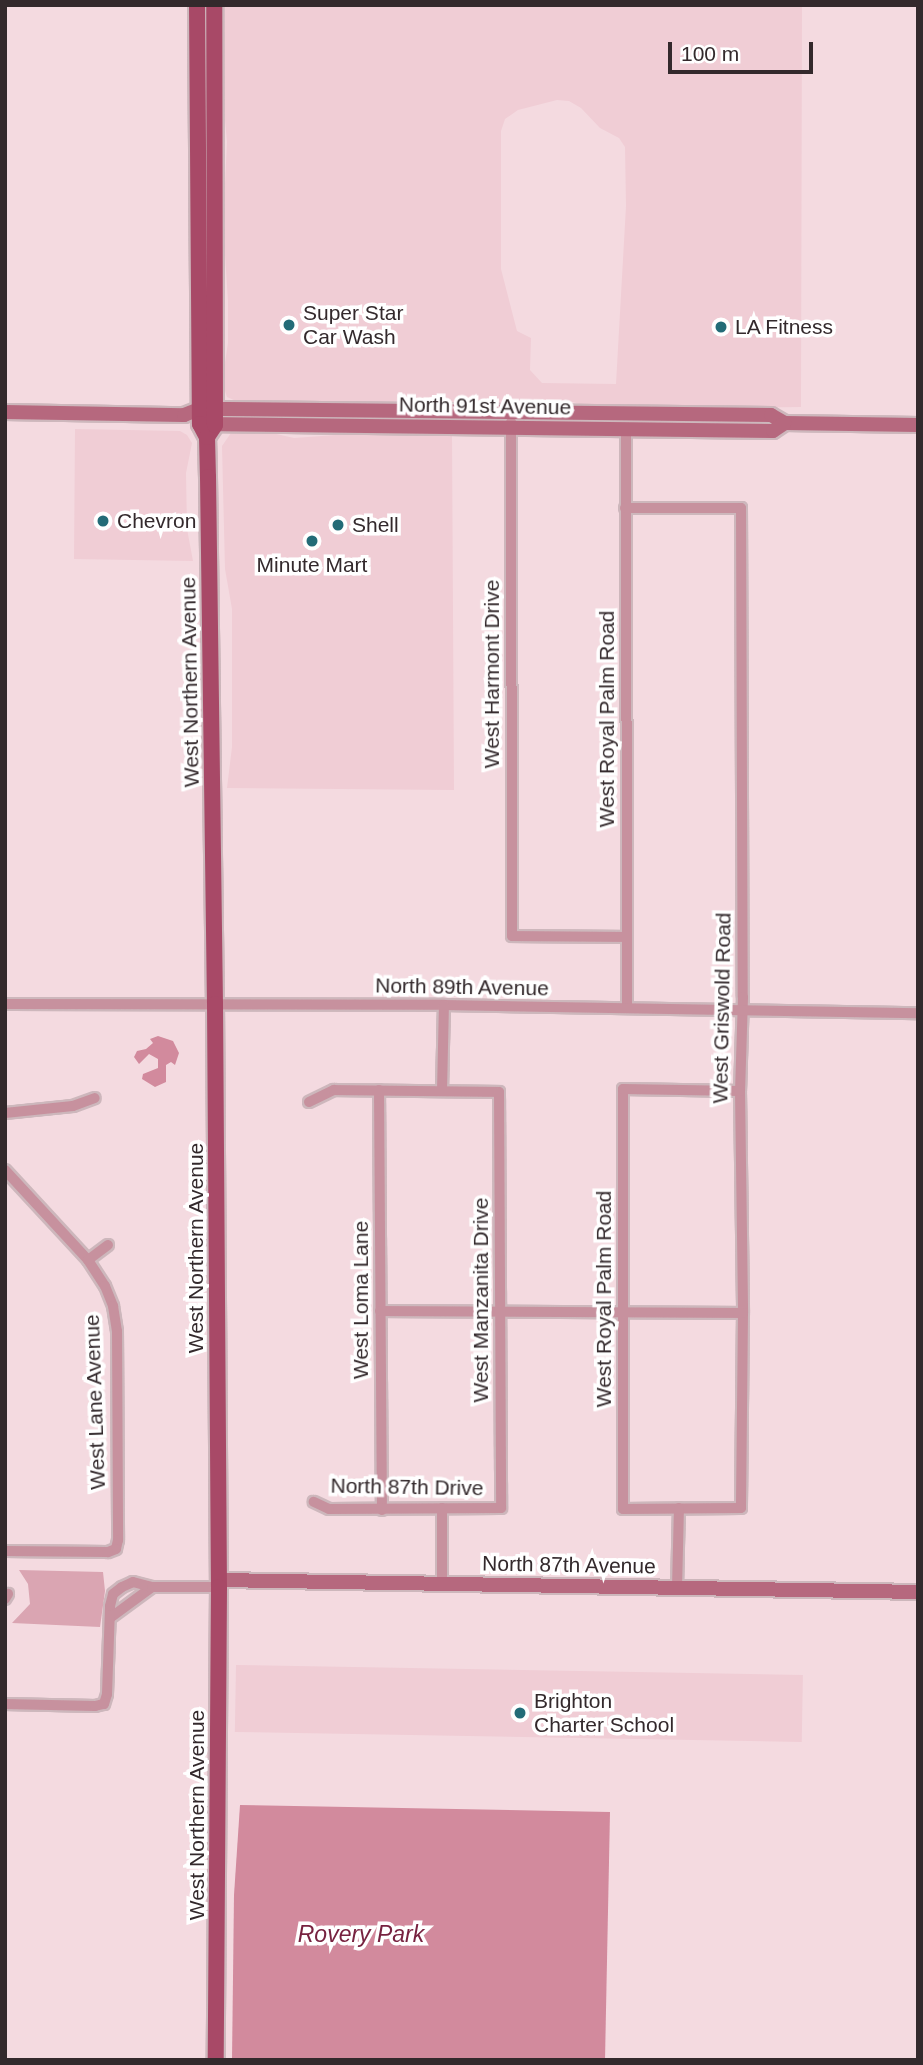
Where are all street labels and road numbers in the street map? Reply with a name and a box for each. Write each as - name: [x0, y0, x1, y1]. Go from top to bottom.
- street label: North 91st Avenue: [398, 392, 572, 420]
- street label: West Northern Avenue: [176, 576, 204, 788]
- street label: West Harmont Drive: [479, 580, 505, 768]
- street label: West Royal Palm Road: [594, 611, 620, 827]
- street label: West Griswold Road: [708, 912, 736, 1104]
- street label: North 89th Avenue: [374, 973, 550, 1001]
- street label: West Northern Avenue: [183, 1142, 209, 1354]
- street label: West Royal Palm Road: [591, 1191, 617, 1407]
- street label: West Manzanita Drive: [468, 1197, 494, 1403]
- street label: West Loma Lane: [348, 1221, 374, 1379]
- street label: West Lane Avenue: [79, 1313, 111, 1491]
- street label: North 87th Drive: [330, 1473, 484, 1501]
- street label: North 87th Avenue: [481, 1551, 657, 1579]
- street label: West Northern Avenue: [184, 1709, 210, 1921]

